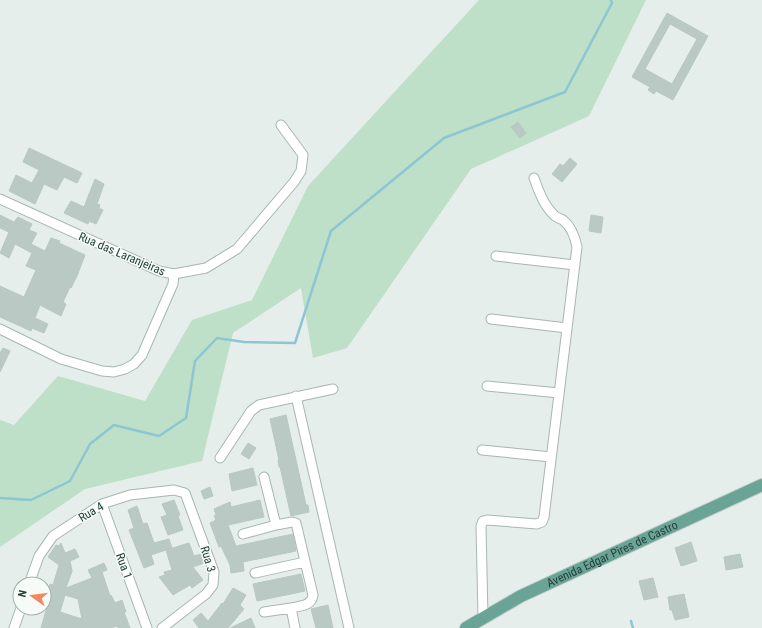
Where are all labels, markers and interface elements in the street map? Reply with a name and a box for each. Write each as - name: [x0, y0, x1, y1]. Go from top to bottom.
- street label: Rua das Laranjeiras: [77, 229, 167, 279]
- street label: Rua 4: [76, 499, 106, 525]
- street label: Avenida Edgar Pires de Castro: [544, 518, 680, 590]
- street label: Rua 3: [197, 544, 219, 574]
- street label: Rua 1: [113, 551, 135, 581]
- north arrow: [12, 576, 52, 616]
- text: N: [16, 589, 30, 599]

